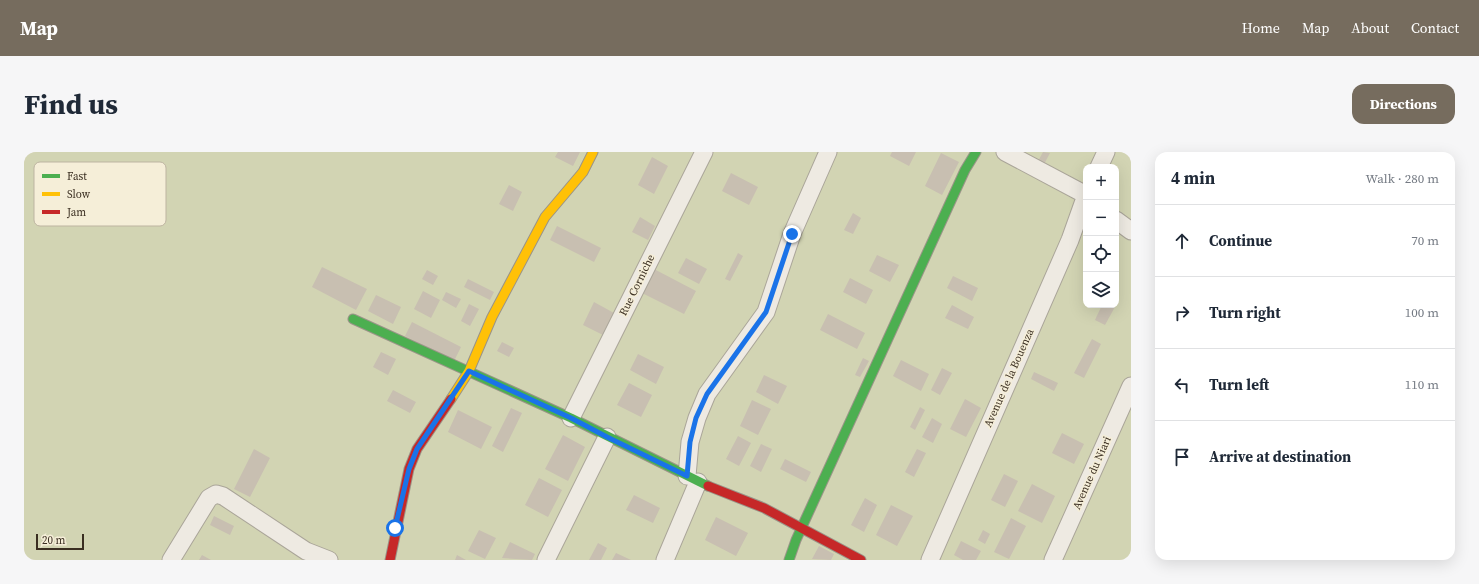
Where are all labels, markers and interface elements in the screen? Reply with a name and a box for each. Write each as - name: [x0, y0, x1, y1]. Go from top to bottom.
- text: Map: [20, 15, 58, 41]
- text: Home: [1242, 18, 1280, 38]
- text: Map: [1302, 18, 1329, 38]
- text: About: [1351, 18, 1389, 38]
- text: Contact: [1411, 18, 1459, 38]
- button: Directions: [1352, 84, 1455, 124]
- text: Find us: [24, 85, 118, 123]
- legend: [34, 162, 166, 226]
- map controls: [1083, 164, 1119, 308]
- button: +: [1083, 164, 1119, 200]
- text: 4 min: [1171, 166, 1215, 190]
- text: Fast: [67, 169, 87, 184]
- text: Walk · 280 m: [1366, 170, 1439, 187]
- text: Slow: [67, 187, 91, 202]
- button: −: [1083, 200, 1119, 236]
- text: Jam: [66, 205, 86, 220]
- route end: [783, 225, 801, 243]
- icon: ahead: [1171, 230, 1193, 252]
- text: Continue: [1209, 230, 1272, 251]
- text: 70 m: [1411, 232, 1439, 249]
- button: locate: [1083, 236, 1119, 272]
- street label: Rue Corniche: [616, 251, 659, 318]
- button: layers: [1083, 272, 1119, 308]
- icon: right: [1171, 302, 1193, 324]
- text: Turn right: [1209, 302, 1281, 323]
- text: 100 m: [1405, 304, 1439, 321]
- street label: Avenue de la Bouenza: [980, 326, 1038, 430]
- icon: left: [1171, 374, 1193, 396]
- text: Turn left: [1209, 374, 1269, 395]
- text: 110 m: [1405, 376, 1439, 393]
- street label: Avenue du Niari: [1069, 434, 1115, 512]
- icon: arrive: [1171, 446, 1193, 468]
- text: Arrive at destination: [1209, 446, 1351, 467]
- route start: [386, 519, 404, 537]
- scale bar: [36, 532, 84, 551]
- text: 20 m: [42, 533, 65, 548]

